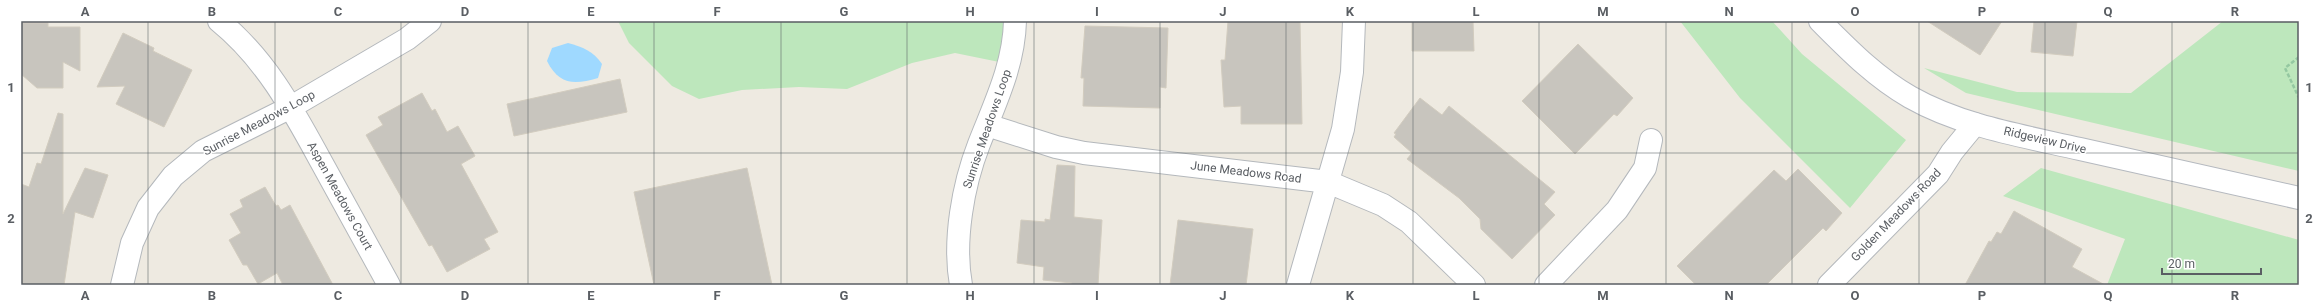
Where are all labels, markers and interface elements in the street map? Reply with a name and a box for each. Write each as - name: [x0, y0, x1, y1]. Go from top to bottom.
- text: A: [81, 4, 90, 19]
- text: B: [208, 4, 216, 19]
- text: C: [334, 4, 343, 19]
- text: D: [461, 4, 469, 19]
- text: E: [587, 4, 595, 19]
- text: F: [713, 4, 721, 19]
- text: G: [840, 4, 849, 19]
- text: H: [965, 4, 975, 19]
- text: I: [1095, 4, 1099, 19]
- text: J: [1219, 4, 1227, 19]
- text: K: [1346, 4, 1355, 19]
- text: L: [1472, 4, 1480, 19]
- text: M: [1597, 4, 1609, 19]
- text: N: [1724, 4, 1734, 19]
- text: O: [1851, 4, 1860, 19]
- text: P: [1978, 4, 1986, 19]
- text: Q: [2104, 4, 2113, 19]
- text: R: [2231, 4, 2240, 19]
- street label: Sunrise Meadows Loop: [960, 67, 1014, 190]
- text: 1: [7, 80, 15, 95]
- text: 1: [2305, 80, 2313, 95]
- street label: Sunrise Meadows Loop: [201, 87, 318, 159]
- street label: Ridgeview Drive: [2002, 124, 2088, 156]
- street label: Aspen Meadows Court: [304, 139, 376, 253]
- street label: June Meadows Road: [1190, 158, 1302, 186]
- street label: Golden Meadows Road: [1848, 166, 1944, 264]
- text: 2: [7, 211, 15, 226]
- text: 2: [2305, 211, 2313, 226]
- scale bar: [2162, 250, 2261, 276]
- text: 20 m: [2168, 257, 2195, 271]
- text: A: [81, 288, 90, 303]
- text: B: [208, 288, 216, 303]
- text: C: [334, 288, 343, 303]
- text: D: [461, 288, 469, 303]
- text: E: [587, 288, 595, 303]
- text: F: [713, 288, 721, 303]
- text: G: [840, 288, 849, 303]
- text: H: [965, 288, 975, 303]
- text: I: [1095, 288, 1099, 303]
- text: J: [1219, 288, 1227, 303]
- text: K: [1346, 288, 1355, 303]
- text: L: [1472, 288, 1480, 303]
- text: M: [1597, 288, 1609, 303]
- text: N: [1724, 288, 1734, 303]
- text: O: [1851, 288, 1860, 303]
- text: P: [1978, 288, 1986, 303]
- text: Q: [2104, 288, 2113, 303]
- text: R: [2231, 288, 2240, 303]

